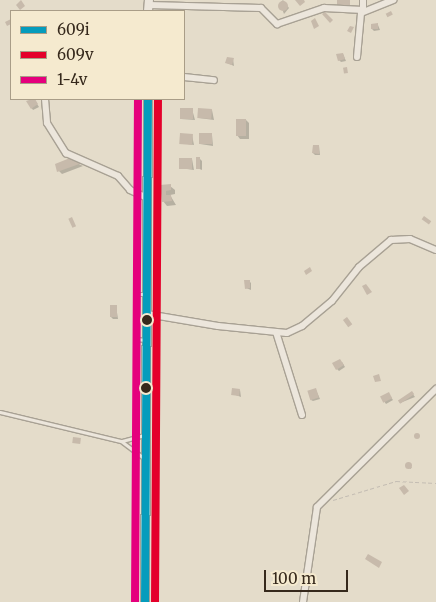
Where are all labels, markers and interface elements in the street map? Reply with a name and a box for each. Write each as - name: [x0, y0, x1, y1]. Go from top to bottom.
- legend: [10, 10, 185, 100]
- text: 609i: [57, 20, 90, 39]
- text: 609v: [57, 45, 94, 64]
- text: 1-4v: [57, 70, 87, 89]
- unlabelled marker: [142, 315, 152, 325]
- unlabelled marker: [141, 383, 151, 393]
- scale bar: [266, 560, 350, 592]
- text: 100 m: [272, 569, 316, 588]

